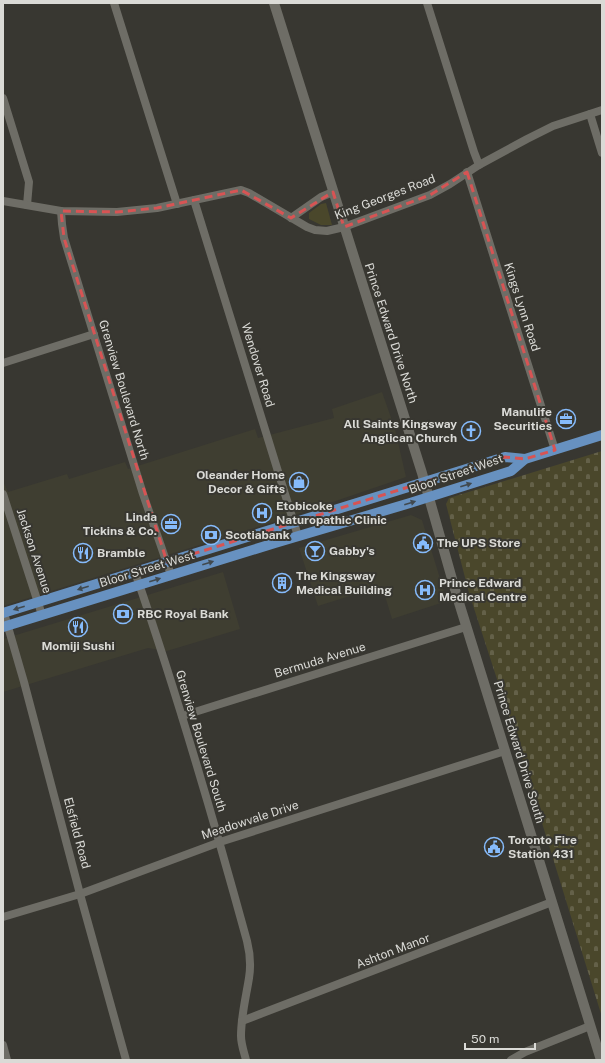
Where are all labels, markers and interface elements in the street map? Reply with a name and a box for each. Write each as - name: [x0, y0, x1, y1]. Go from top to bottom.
- street label: King Georges Road: [333, 171, 437, 223]
- street label: Prince Edward Drive North: [362, 261, 420, 405]
- street label: Kings Lynn Road: [501, 261, 543, 353]
- street label: Grenview Boulevard North: [96, 318, 152, 462]
- street label: Wendover Road: [239, 321, 277, 409]
- place label: Manulife Securities: [494, 405, 552, 433]
- office icon: Manulife Securities: [555, 408, 577, 430]
- place label: All Saints Kingsway Anglican Church: [344, 417, 457, 445]
- church icon: All Saints Kingsway Anglican Church: [460, 420, 482, 442]
- street label: Bloor Street West: [407, 451, 505, 497]
- place label: Oleander Home Decor & Gifts: [196, 468, 285, 496]
- shop icon: Oleander Home Decor & Gifts: [288, 471, 310, 493]
- one-way arrow: [461, 482, 473, 488]
- place label: Etobicoke Naturopathic Clinic: [276, 499, 387, 527]
- one-way arrow: [404, 500, 416, 506]
- hospital icon: Etobicoke Naturopathic Clinic: [251, 502, 273, 524]
- street label: Jackson Avenue: [14, 507, 54, 595]
- place label: Linda Tickins & Co.: [83, 510, 157, 538]
- office icon: Linda Tickins & Co.: [160, 513, 182, 535]
- bank icon: Scotiabank: [200, 524, 222, 546]
- place label: Scotiabank: [225, 528, 290, 542]
- public building icon: The UPS Store: [412, 532, 434, 554]
- place label: The UPS Store: [437, 536, 520, 550]
- bar icon: Gabby's: [304, 540, 326, 562]
- restaurant icon: Bramble: [72, 542, 94, 564]
- place label: Gabby's: [329, 544, 375, 558]
- place label: Bramble: [97, 546, 145, 560]
- street label: Bloor Street West: [98, 548, 196, 590]
- one-way arrow: [202, 560, 214, 566]
- place label: The Kingsway Medical Building: [296, 569, 392, 597]
- building icon: The Kingsway Medical Building: [271, 572, 293, 594]
- place label: Prince Edward Medical Centre: [439, 576, 527, 604]
- one-way arrow: [149, 577, 161, 583]
- hospital icon: Prince Edward Medical Centre: [414, 579, 436, 601]
- one-way arrow: [77, 585, 89, 591]
- bank icon: RBC Royal Bank: [112, 603, 134, 625]
- one-way arrow: [13, 605, 25, 611]
- place label: RBC Royal Bank: [137, 607, 229, 621]
- restaurant icon: Momiji Sushi: [67, 616, 89, 638]
- place label: Momiji Sushi: [41, 639, 115, 653]
- street label: Bermuda Avenue: [273, 639, 368, 681]
- street label: Grenview Boulevard South: [173, 668, 229, 814]
- street label: Prince Edward Drive South: [491, 679, 547, 825]
- street label: Elsfield Road: [61, 796, 93, 870]
- street label: Meadowvale Drive: [200, 798, 301, 842]
- place label: Toronto Fire Station 431: [508, 833, 577, 861]
- public building icon: Toronto Fire Station 431: [483, 836, 505, 858]
- street label: Ashton Manor: [354, 930, 432, 971]
- scale bar: [465, 1025, 535, 1051]
- text: 50 m: [471, 1032, 499, 1046]

